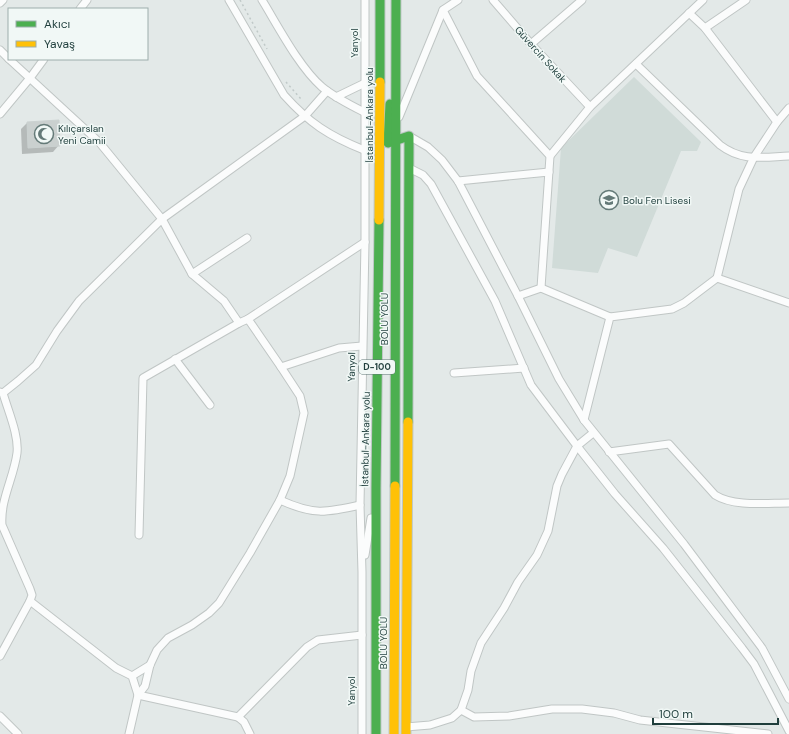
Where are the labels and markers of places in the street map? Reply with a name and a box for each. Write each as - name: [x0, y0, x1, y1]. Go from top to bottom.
- place label: Kılıçarslan Yeni Camii: [58, 122, 106, 147]
- mosque icon: Kılıçarslan Yeni Camii: [33, 123, 55, 145]
- school or university icon: Bolu Fen Lisesi: [598, 189, 620, 211]
- place label: Bolu Fen Lisesi: [623, 194, 691, 207]

